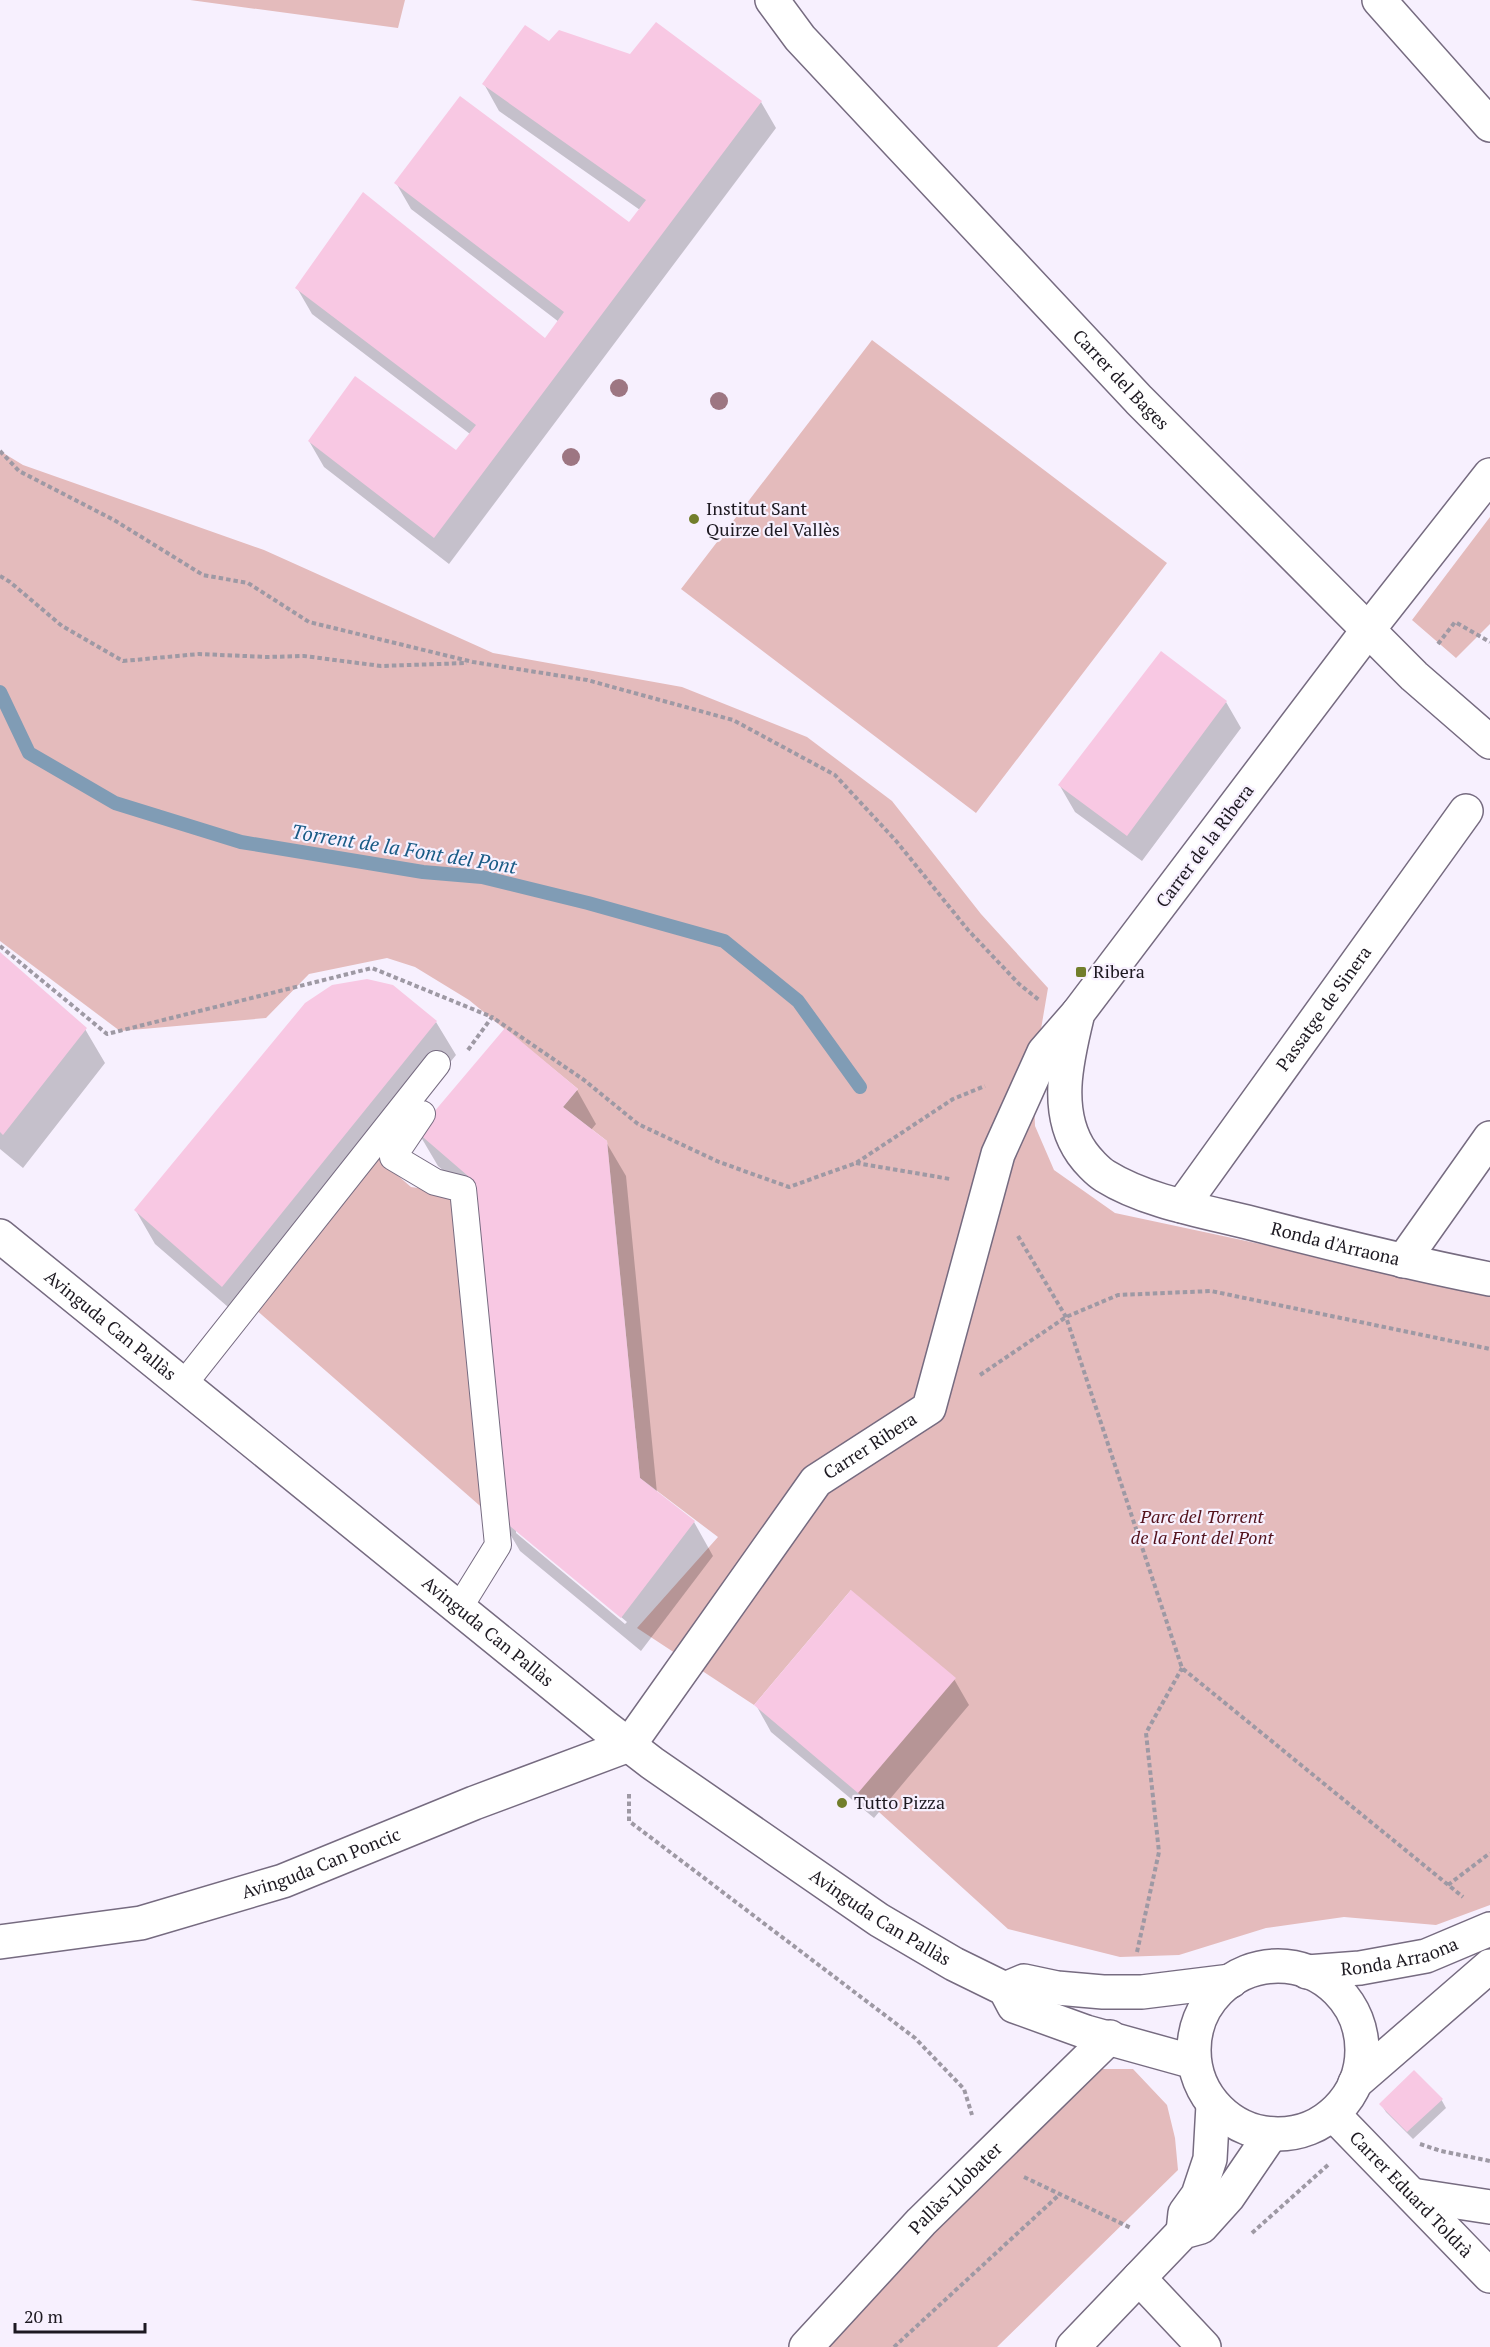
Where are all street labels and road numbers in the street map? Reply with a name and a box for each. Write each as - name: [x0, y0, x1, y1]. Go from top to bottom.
- street label: Carrer del Bages: [1068, 324, 1175, 435]
- street label: Carrer de la Ribera: [1150, 779, 1259, 912]
- street label: Passatge de Sinera: [1270, 941, 1376, 1075]
- street label: Ronda d'Arraona: [1269, 1216, 1402, 1270]
- street label: Avinguda Can Pallàs: [40, 1264, 182, 1385]
- street label: Carrer Ribera: [818, 1406, 921, 1484]
- street label: Avinguda Can Pallàs: [418, 1570, 559, 1691]
- street label: Avinguda Can Poncic: [239, 1821, 404, 1904]
- street label: Avinguda Can Pallàs: [805, 1863, 955, 1971]
- street label: Ronda Arraona: [1340, 1931, 1461, 1980]
- street label: Carrer Eduard Toldrà: [1345, 2125, 1479, 2262]
- street label: Pallàs-Llobater: [903, 2136, 1007, 2239]

